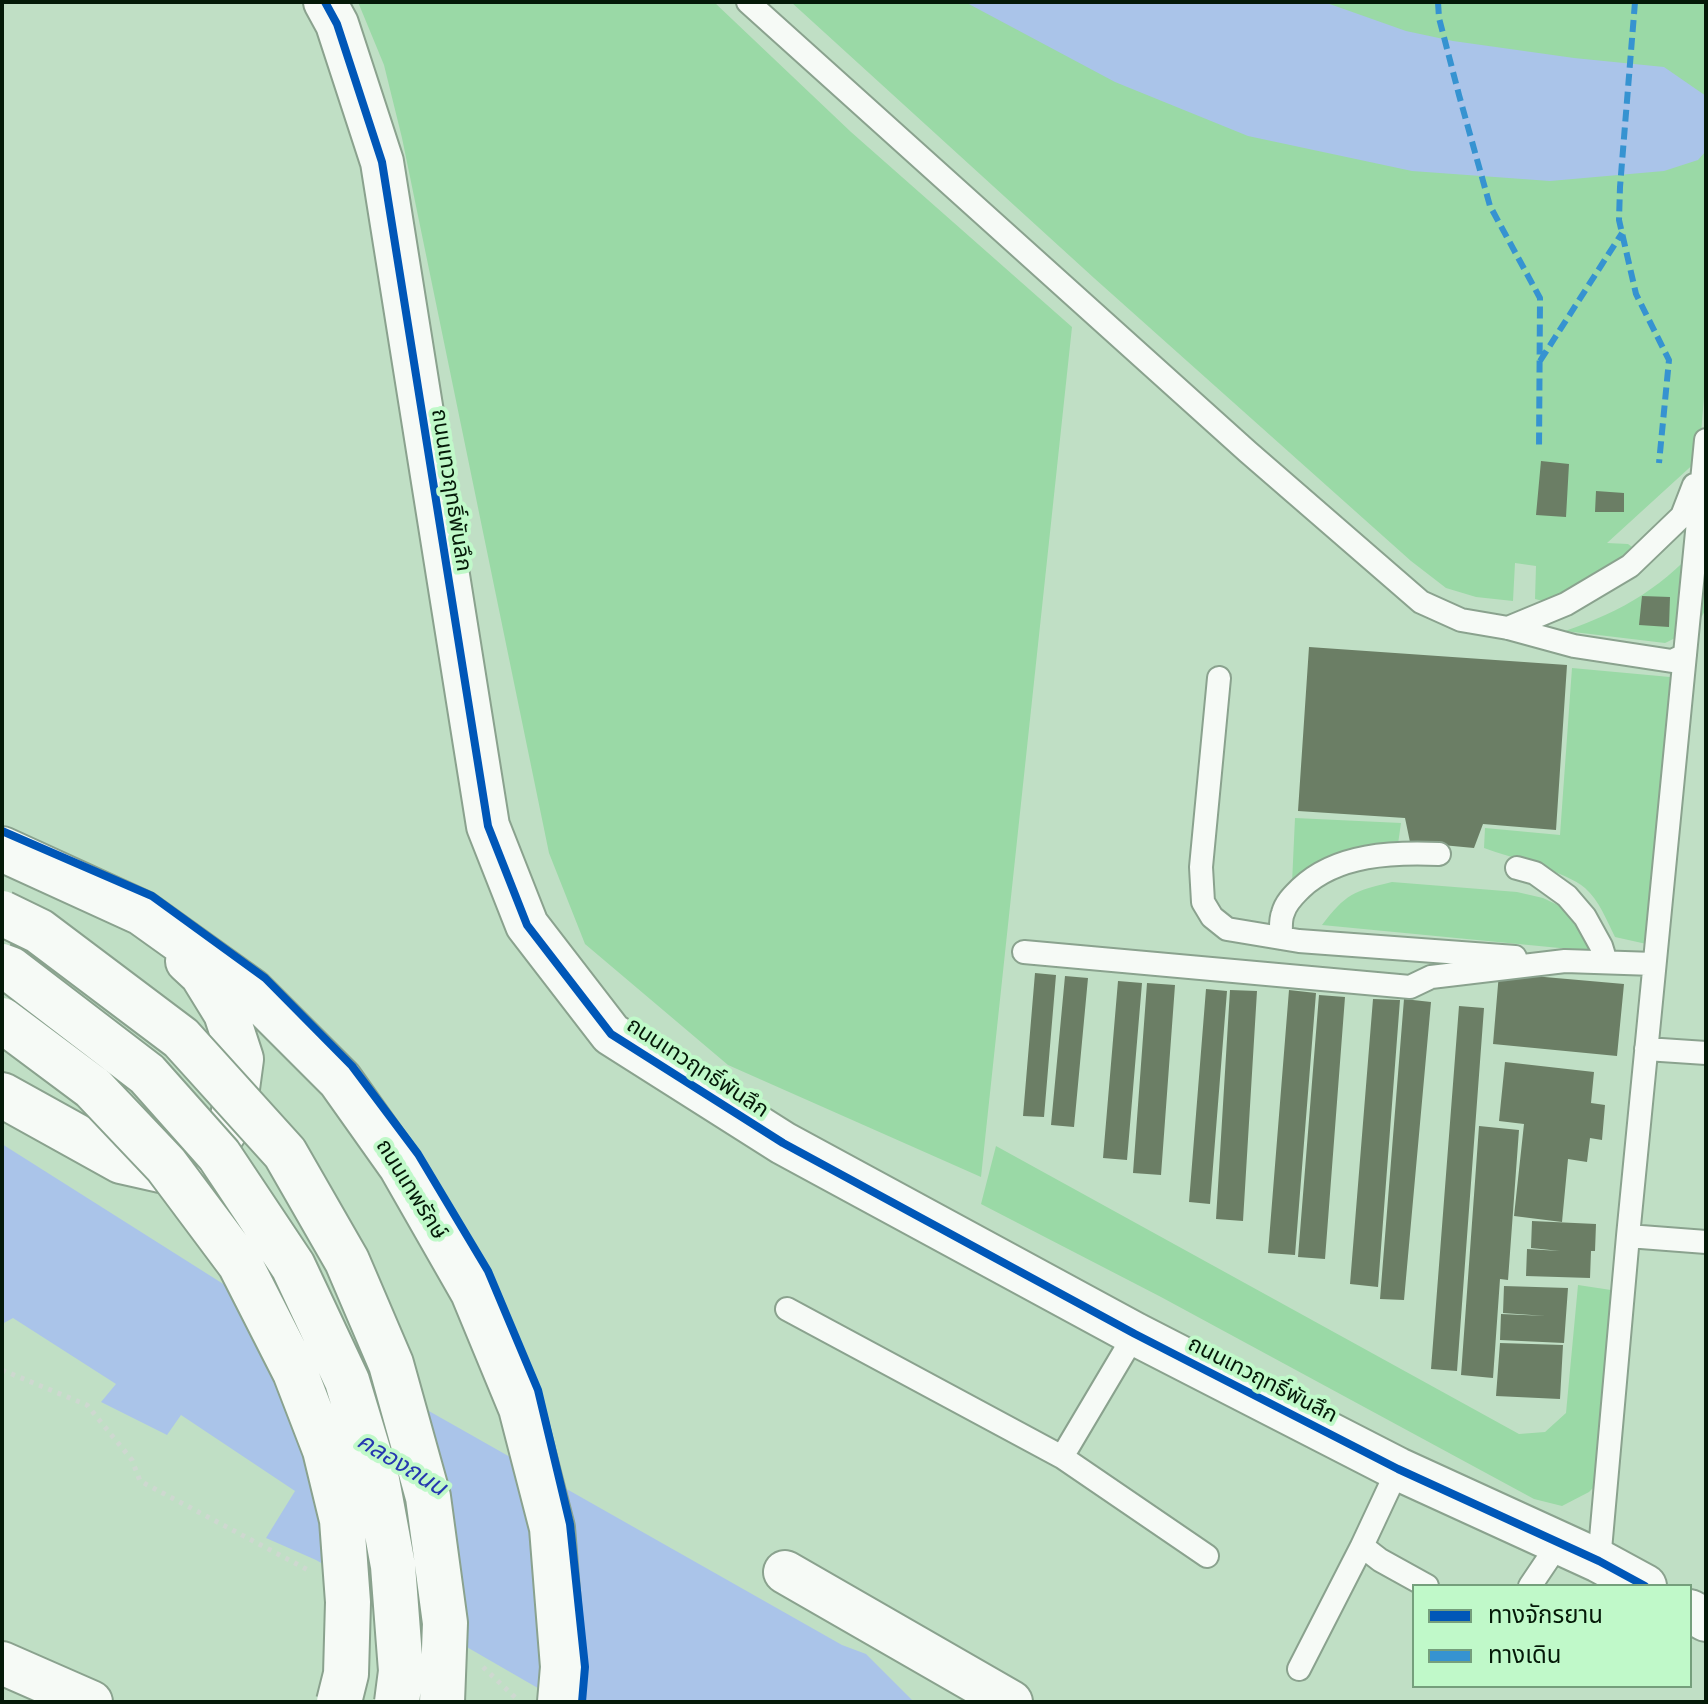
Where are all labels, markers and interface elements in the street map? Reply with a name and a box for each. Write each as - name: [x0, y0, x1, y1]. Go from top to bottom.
- street label: ถนนเทวฤทธิ์พันลึก: [426, 407, 478, 573]
- street label: ถนนเทวฤทธิ์พันลึก: [622, 1011, 774, 1123]
- street label: ถนนเทพรักษ์: [371, 1134, 453, 1244]
- street label: ถนนเทวฤทธิ์พันลึก: [1184, 1330, 1342, 1428]
- water label: คลองถนน: [352, 1426, 452, 1502]
- legend: [1412, 1584, 1692, 1688]
- text: ทางจักรยาน: [1488, 1599, 1603, 1628]
- text: ทางเดิน: [1488, 1639, 1562, 1668]

